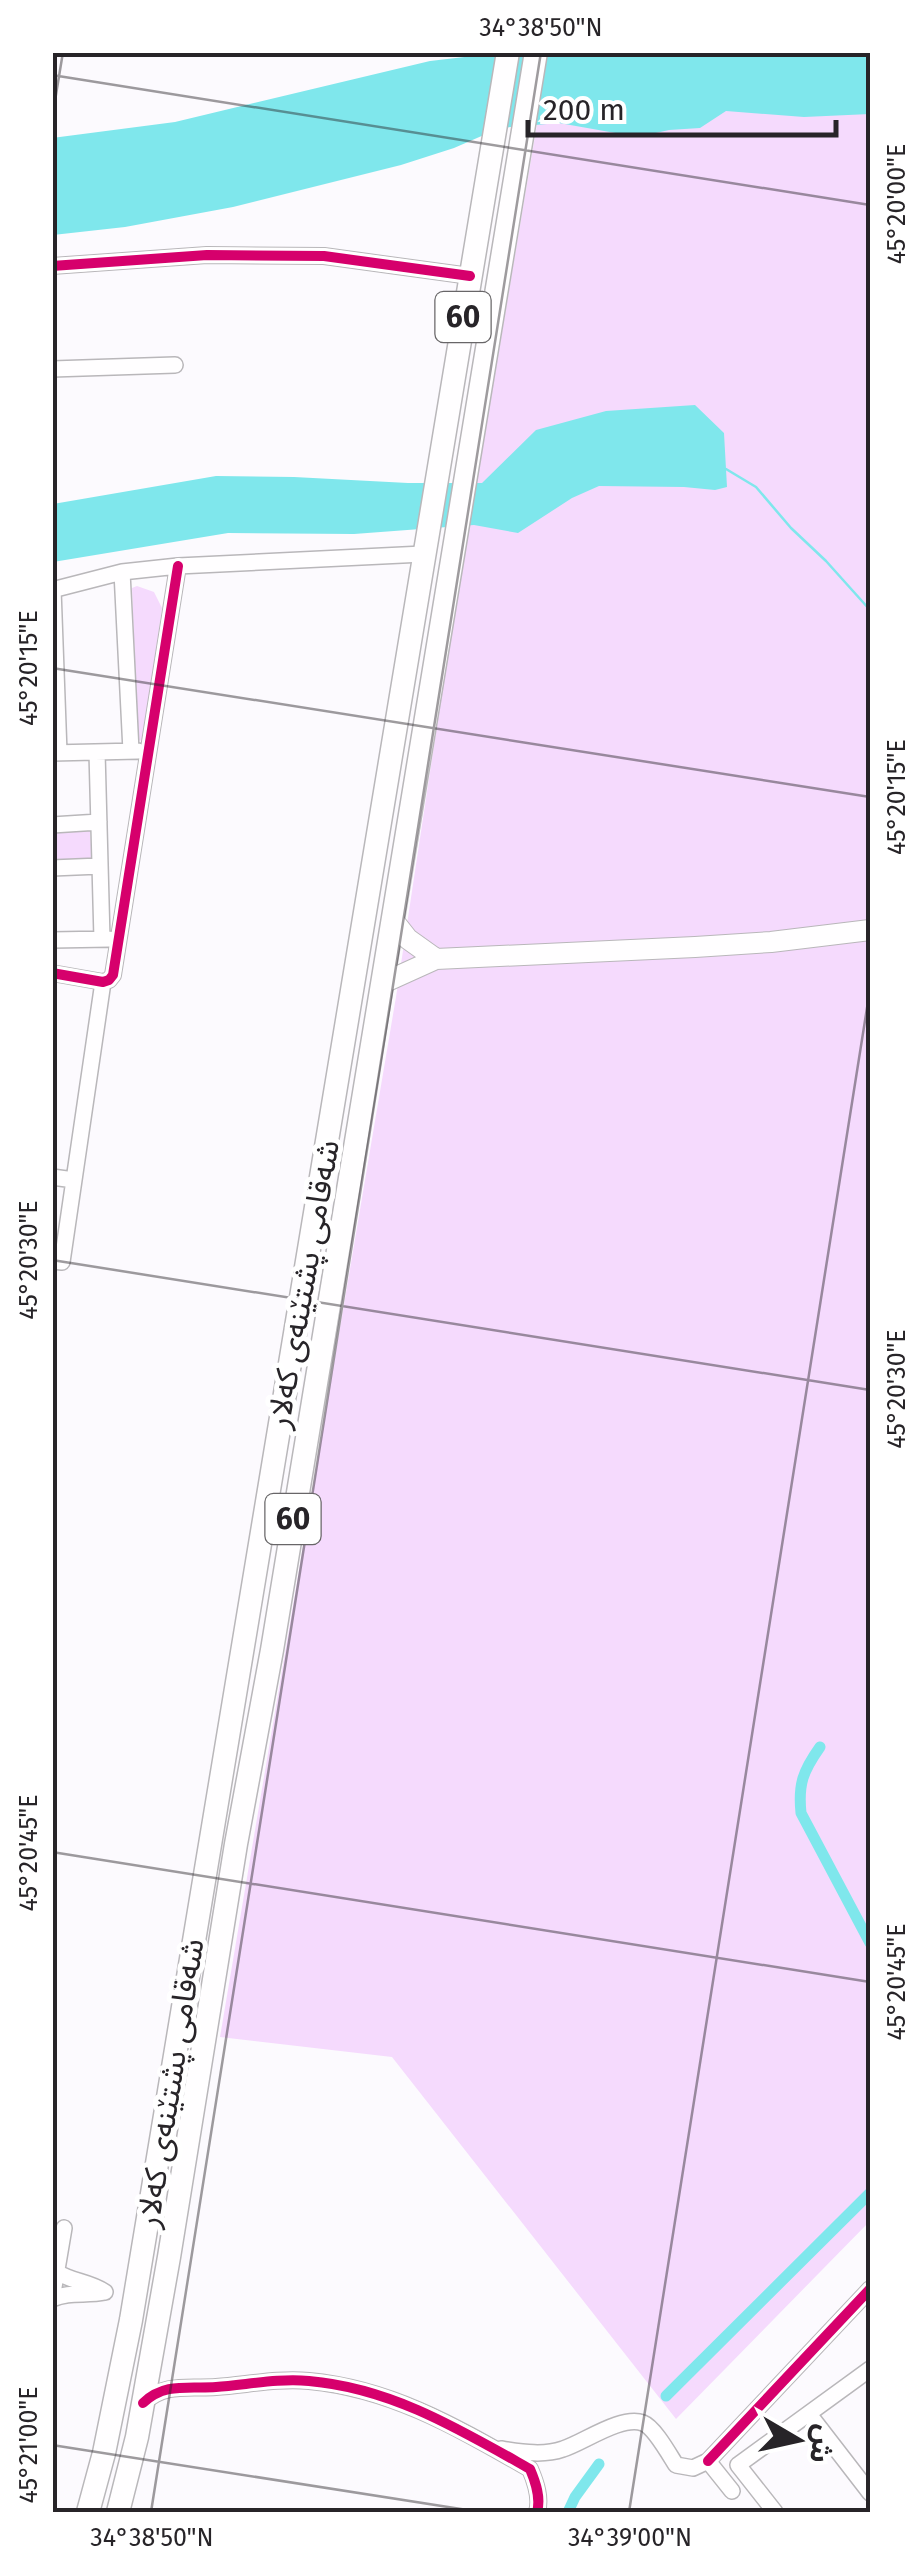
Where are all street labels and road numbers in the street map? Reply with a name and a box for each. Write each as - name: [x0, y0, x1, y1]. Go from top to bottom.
- road number: 60: [436, 292, 490, 342]
- street label: شەقامی پشتێنەی کەلار: [259, 1137, 348, 1432]
- road number: 60: [266, 1494, 320, 1544]
- street label: شەقامی پشتێنەی کەلار: [128, 1936, 213, 2231]

